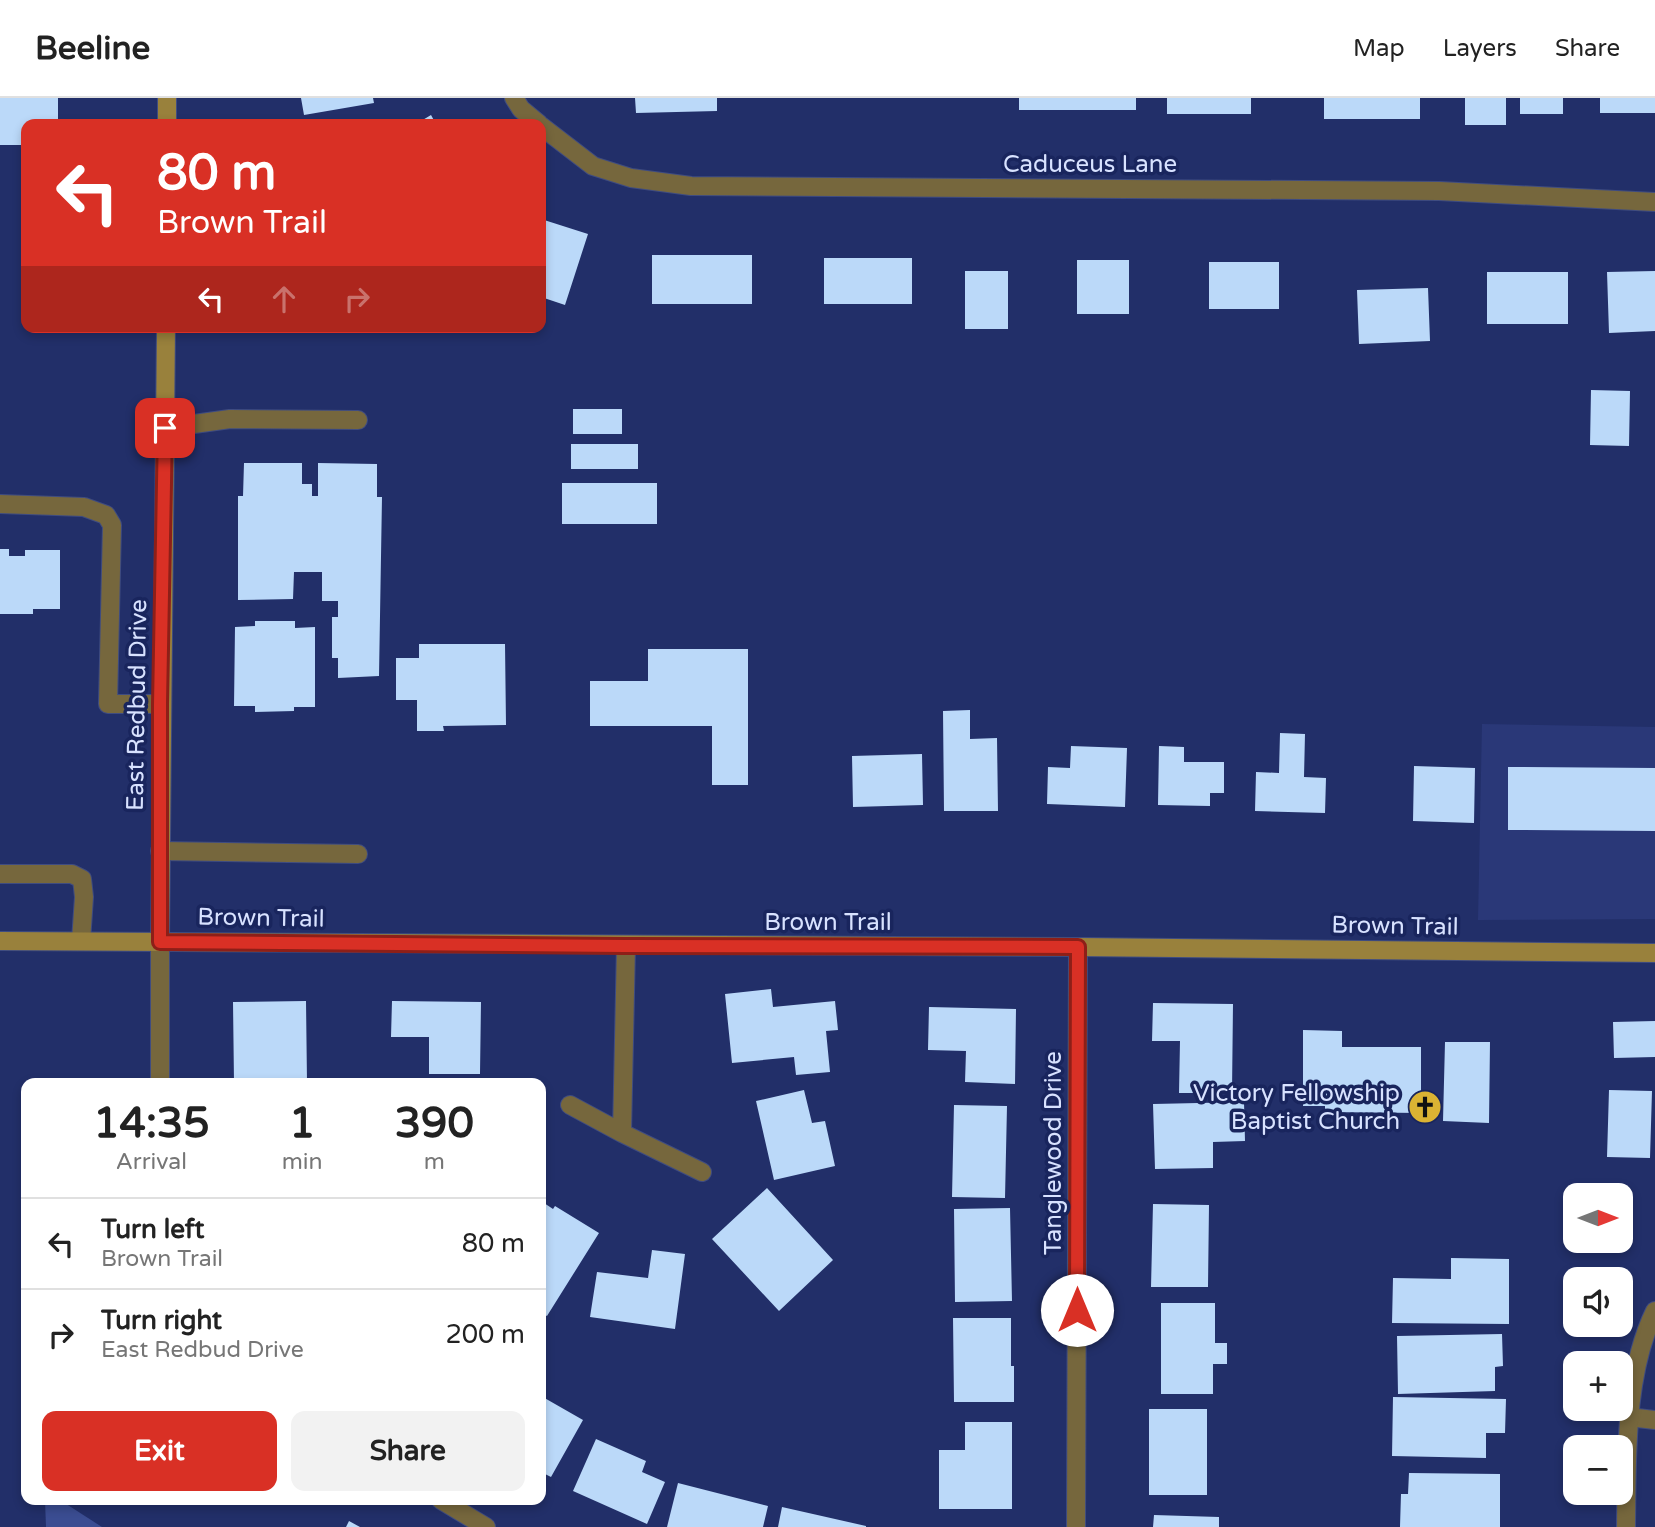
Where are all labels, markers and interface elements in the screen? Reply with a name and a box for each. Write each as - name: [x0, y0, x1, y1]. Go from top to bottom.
- text: Beeline: [35, 29, 150, 68]
- text: Map: [1353, 34, 1405, 63]
- text: Layers: [1443, 34, 1517, 63]
- text: Share: [1555, 34, 1620, 63]
- text: 80 m: [157, 144, 276, 203]
- icon: left: [42, 147, 133, 238]
- street label: Caduceus Lane: [1003, 150, 1177, 179]
- text: Brown Trail: [157, 204, 327, 242]
- icon: left: [192, 280, 230, 318]
- icon: ahead: [265, 280, 303, 318]
- icon: right: [338, 280, 376, 318]
- pin: [135, 398, 195, 458]
- icon: arrive: [146, 409, 184, 447]
- street label: East Redbud Drive: [121, 599, 153, 811]
- street label: Brown Trail: [197, 902, 325, 934]
- street label: Brown Trail: [764, 908, 892, 937]
- street label: Brown Trail: [1331, 910, 1459, 942]
- street label: Tanglewood Drive: [1039, 1051, 1068, 1255]
- place label: Victory Fellowship Baptist Church: [1193, 1079, 1400, 1136]
- church icon: Victory Fellowship Baptist Church: [1406, 1088, 1444, 1126]
- text: 14:35: [93, 1098, 210, 1149]
- text: 1: [289, 1098, 315, 1149]
- text: 390: [395, 1098, 474, 1149]
- text: Arrival: [116, 1148, 187, 1176]
- text: min: [282, 1148, 323, 1176]
- text: m: [424, 1148, 445, 1176]
- north arrow: [1563, 1183, 1633, 1253]
- map controls: [1563, 1183, 1633, 1505]
- text: Turn left: [101, 1214, 204, 1245]
- icon: left: [42, 1225, 80, 1263]
- text: 80 m: [462, 1228, 525, 1259]
- text: Brown Trail: [101, 1245, 223, 1273]
- button: sound: [1563, 1267, 1633, 1337]
- position arrow: [1040, 1273, 1114, 1347]
- text: Turn right: [101, 1305, 222, 1336]
- icon: right: [42, 1316, 80, 1354]
- text: 200 m: [445, 1319, 525, 1350]
- text: East Redbud Drive: [101, 1336, 304, 1364]
- button: +: [1563, 1351, 1633, 1421]
- button: Exit: [42, 1411, 277, 1491]
- button: Share: [291, 1411, 525, 1491]
- button: −: [1563, 1435, 1633, 1505]

